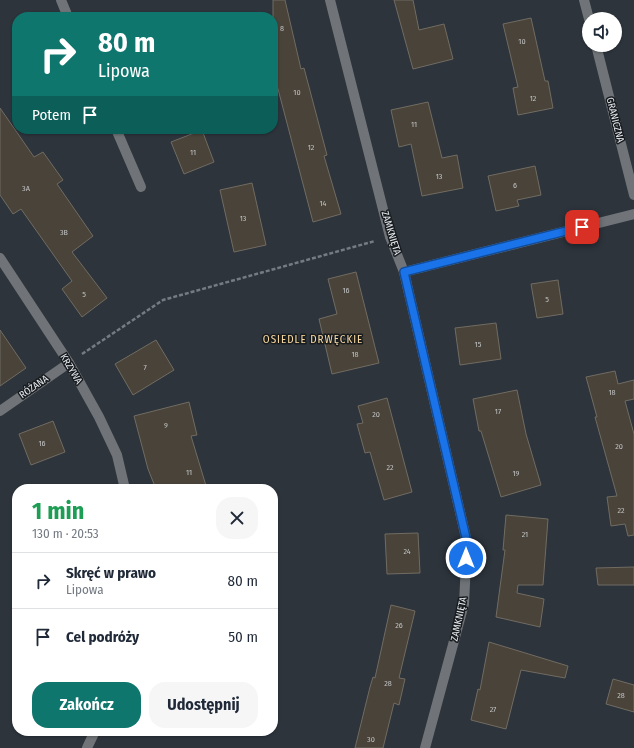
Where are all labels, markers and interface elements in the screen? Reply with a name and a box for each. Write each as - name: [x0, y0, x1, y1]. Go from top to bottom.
- map controls: [582, 12, 622, 52]
- button: sound: [582, 12, 622, 52]
- house number: 8: [280, 24, 284, 33]
- text: 80 m: [98, 26, 155, 59]
- icon: right: [32, 28, 84, 80]
- house number: 10: [518, 37, 526, 46]
- text: Lipowa: [98, 60, 150, 82]
- house number: 10: [293, 88, 301, 97]
- house number: 12: [530, 94, 537, 103]
- street label: GRANICZNA: [604, 96, 627, 145]
- icon: arrive: [79, 104, 101, 126]
- text: Potem: [32, 106, 71, 124]
- house number: 11: [411, 120, 417, 129]
- house number: 12: [308, 143, 315, 152]
- house number: 11: [190, 148, 196, 157]
- house number: 13: [436, 172, 443, 181]
- house number: 6: [513, 181, 517, 190]
- house number: 3A: [22, 184, 31, 193]
- house number: 14: [320, 199, 327, 208]
- street label: ZAMKNIĘTA: [379, 210, 404, 257]
- pin: [565, 210, 599, 244]
- house number: 13: [240, 214, 247, 223]
- icon: arrive: [571, 216, 593, 238]
- house number: 3B: [60, 228, 69, 237]
- house number: 16: [342, 286, 350, 295]
- house number: 5: [82, 290, 86, 299]
- house number: 5: [545, 295, 549, 304]
- district label: OSIEDLE DRWĘCKIE: [263, 333, 363, 346]
- house number: 15: [475, 340, 482, 349]
- house number: 18: [351, 350, 359, 359]
- street label: KRZYWA: [57, 352, 85, 387]
- house number: 7: [143, 363, 147, 372]
- street label: RÓŻANA: [16, 371, 51, 401]
- house number: 18: [608, 388, 616, 397]
- house number: 17: [495, 407, 502, 416]
- house number: 20: [372, 410, 380, 419]
- house number: 9: [164, 421, 168, 430]
- house number: 16: [38, 439, 46, 448]
- house number: 20: [615, 442, 623, 451]
- house number: 22: [386, 463, 394, 472]
- house number: 11: [186, 468, 192, 477]
- house number: 19: [512, 469, 520, 478]
- text: 1 min: [32, 497, 84, 525]
- button: close: [216, 497, 258, 539]
- house number: 22: [617, 506, 625, 515]
- text: 130 m · 20:53: [32, 526, 99, 541]
- house number: 21: [522, 530, 528, 539]
- position arrow: [445, 537, 487, 579]
- house number: 24: [403, 547, 411, 556]
- text: Skręć w prawo: [66, 564, 156, 582]
- icon: right: [32, 570, 54, 592]
- text: 80 m: [228, 572, 258, 590]
- text: Lipowa: [66, 582, 104, 597]
- street label: ZAMKNIĘTA: [448, 595, 470, 642]
- house number: 26: [395, 621, 403, 630]
- icon: arrive: [32, 626, 54, 648]
- text: Cel podróży: [66, 628, 139, 646]
- text: 50 m: [228, 628, 258, 646]
- house number: 28: [384, 679, 392, 688]
- button: Zakończ: [32, 682, 141, 728]
- button: Udostępnij: [149, 682, 258, 728]
- house number: 28: [617, 691, 625, 700]
- house number: 27: [490, 705, 497, 714]
- house number: 30: [367, 735, 375, 744]

